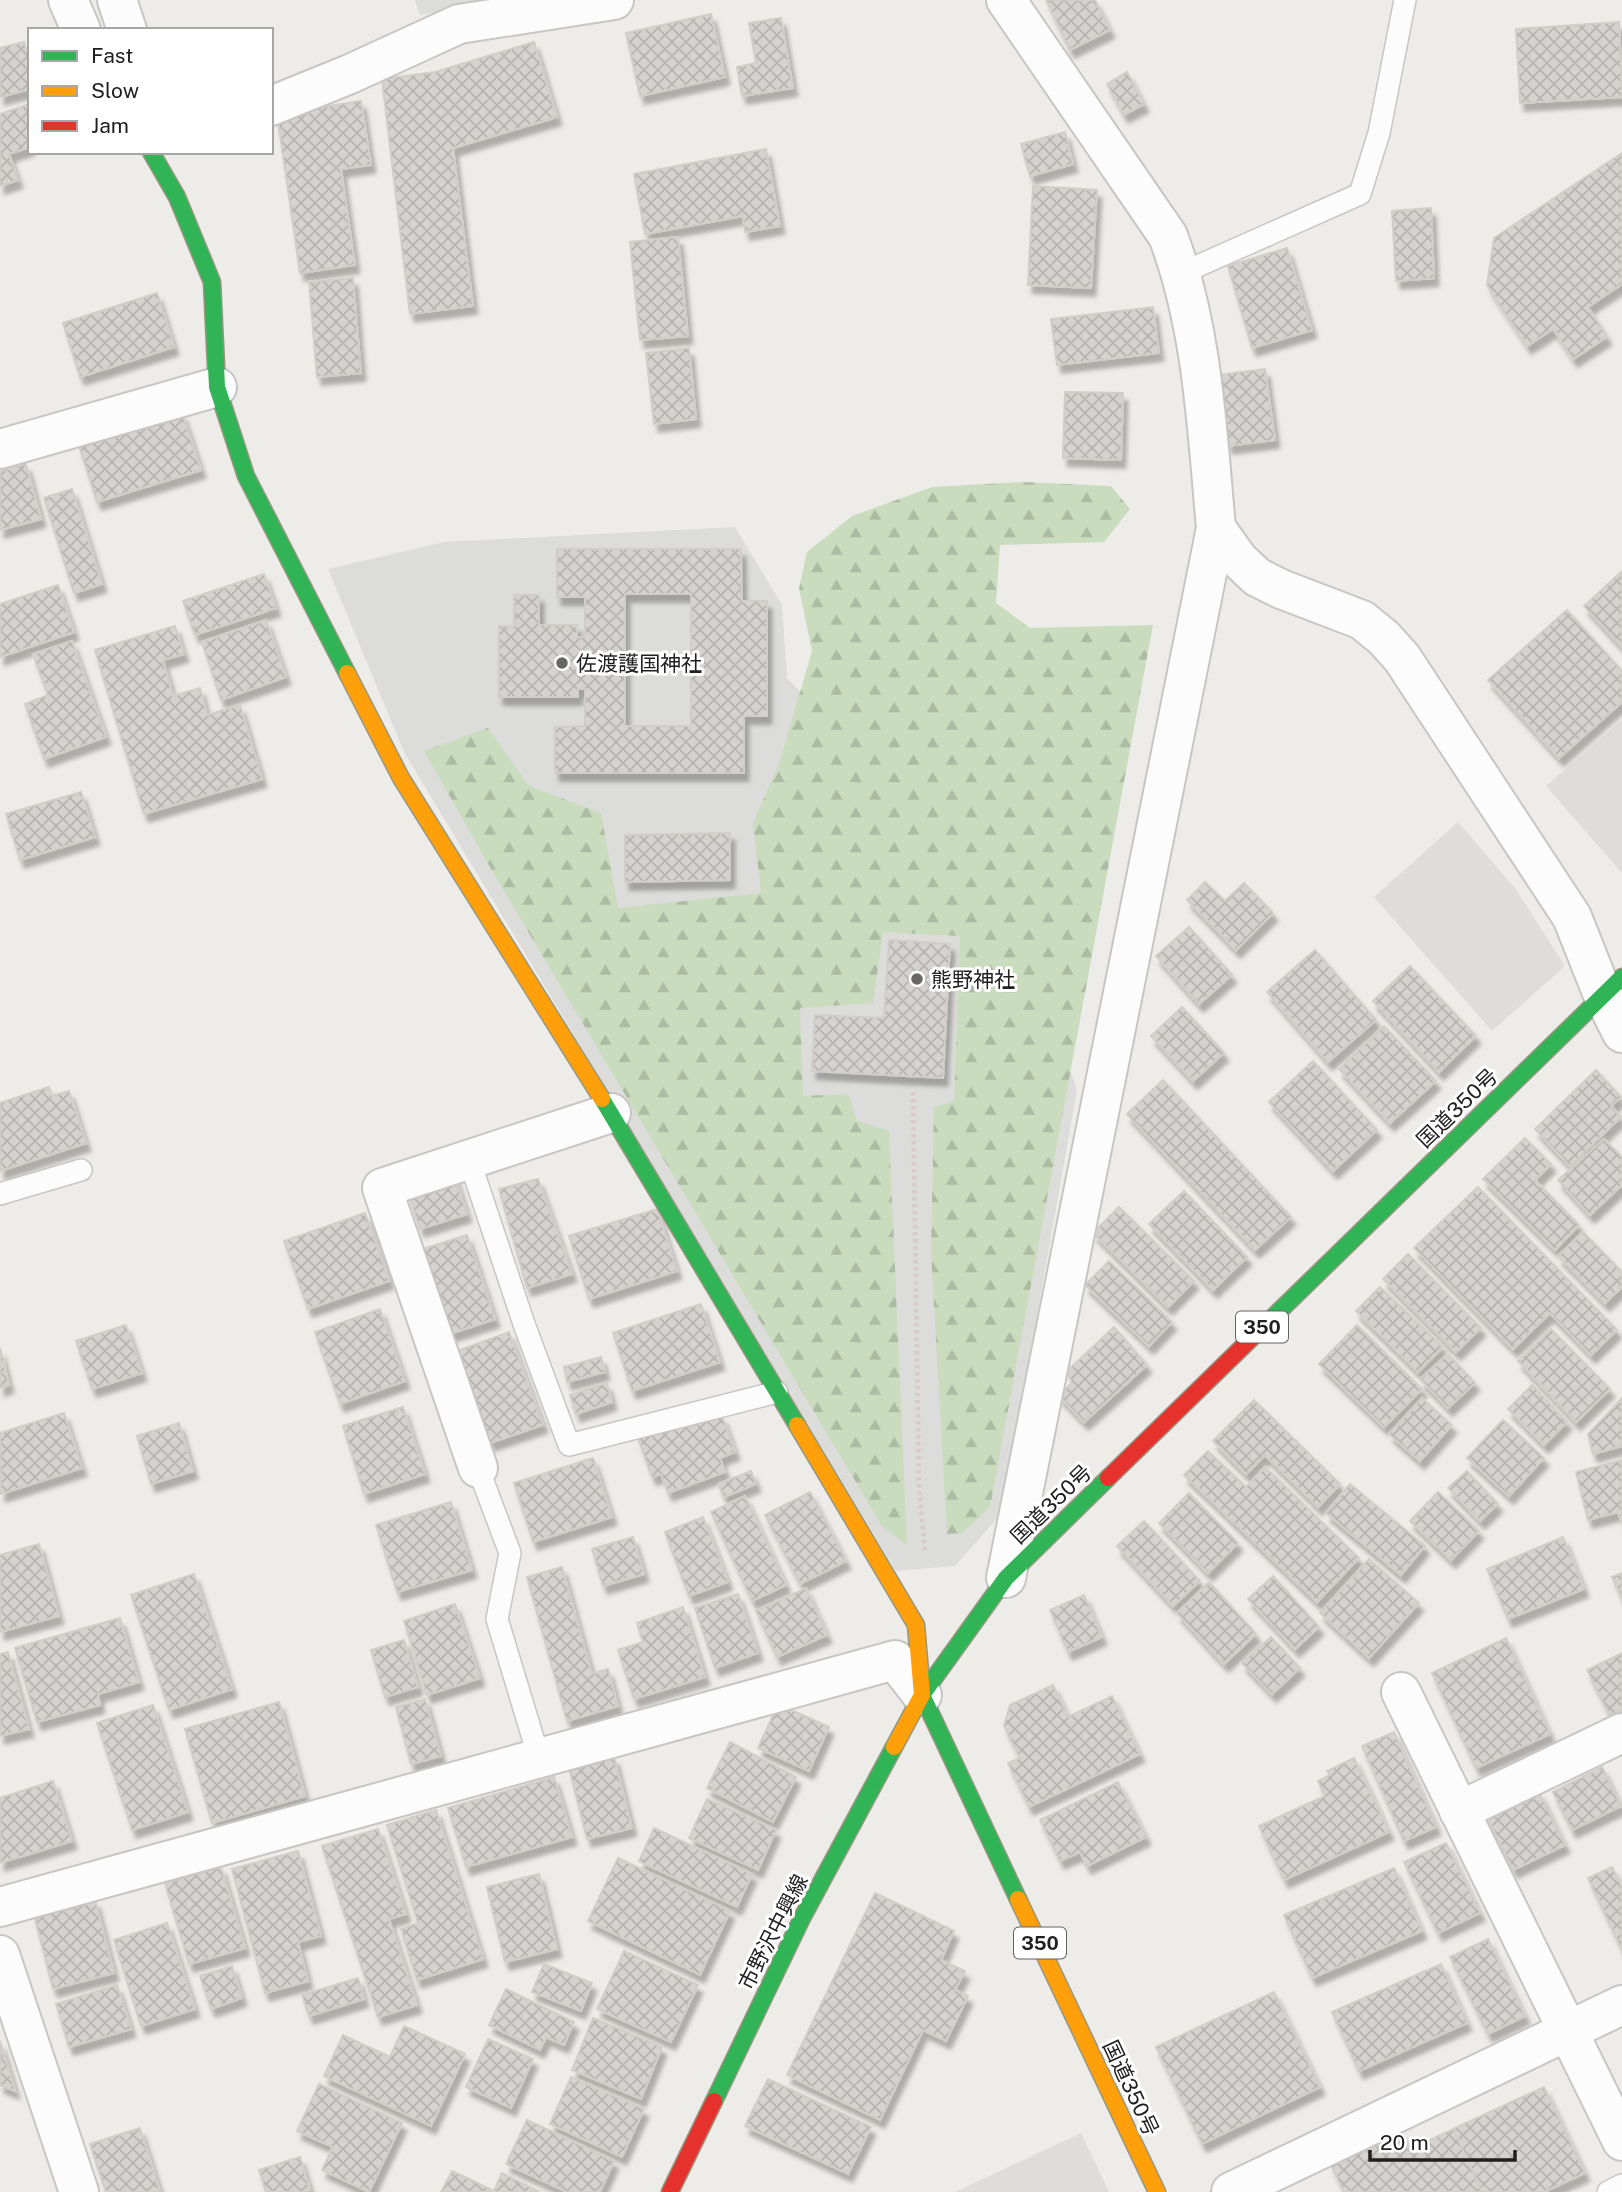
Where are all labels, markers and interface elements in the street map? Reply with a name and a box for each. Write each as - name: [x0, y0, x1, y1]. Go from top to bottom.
- legend: [28, 28, 273, 154]
- text: Fast: [91, 43, 133, 68]
- text: Slow: [91, 78, 139, 103]
- text: Jam: [91, 113, 129, 138]
- place label: 佐渡護国神社: [576, 651, 702, 676]
- marker: 佐渡護国神社: [554, 655, 570, 671]
- place label: 熊野神社: [931, 967, 1015, 992]
- marker: 熊野神社: [909, 971, 925, 987]
- street label: 国道350号: [1411, 1063, 1503, 1153]
- road number: 350: [1236, 1312, 1288, 1343]
- street label: 国道350号: [1005, 1459, 1097, 1549]
- street label: 市野沢中興線: [733, 1870, 813, 1994]
- road number: 350: [1014, 1927, 1066, 1958]
- street label: 国道350号: [1098, 2036, 1164, 2140]
- scale bar: [1370, 2118, 1515, 2162]
- text: 20 m: [1380, 2130, 1429, 2155]

